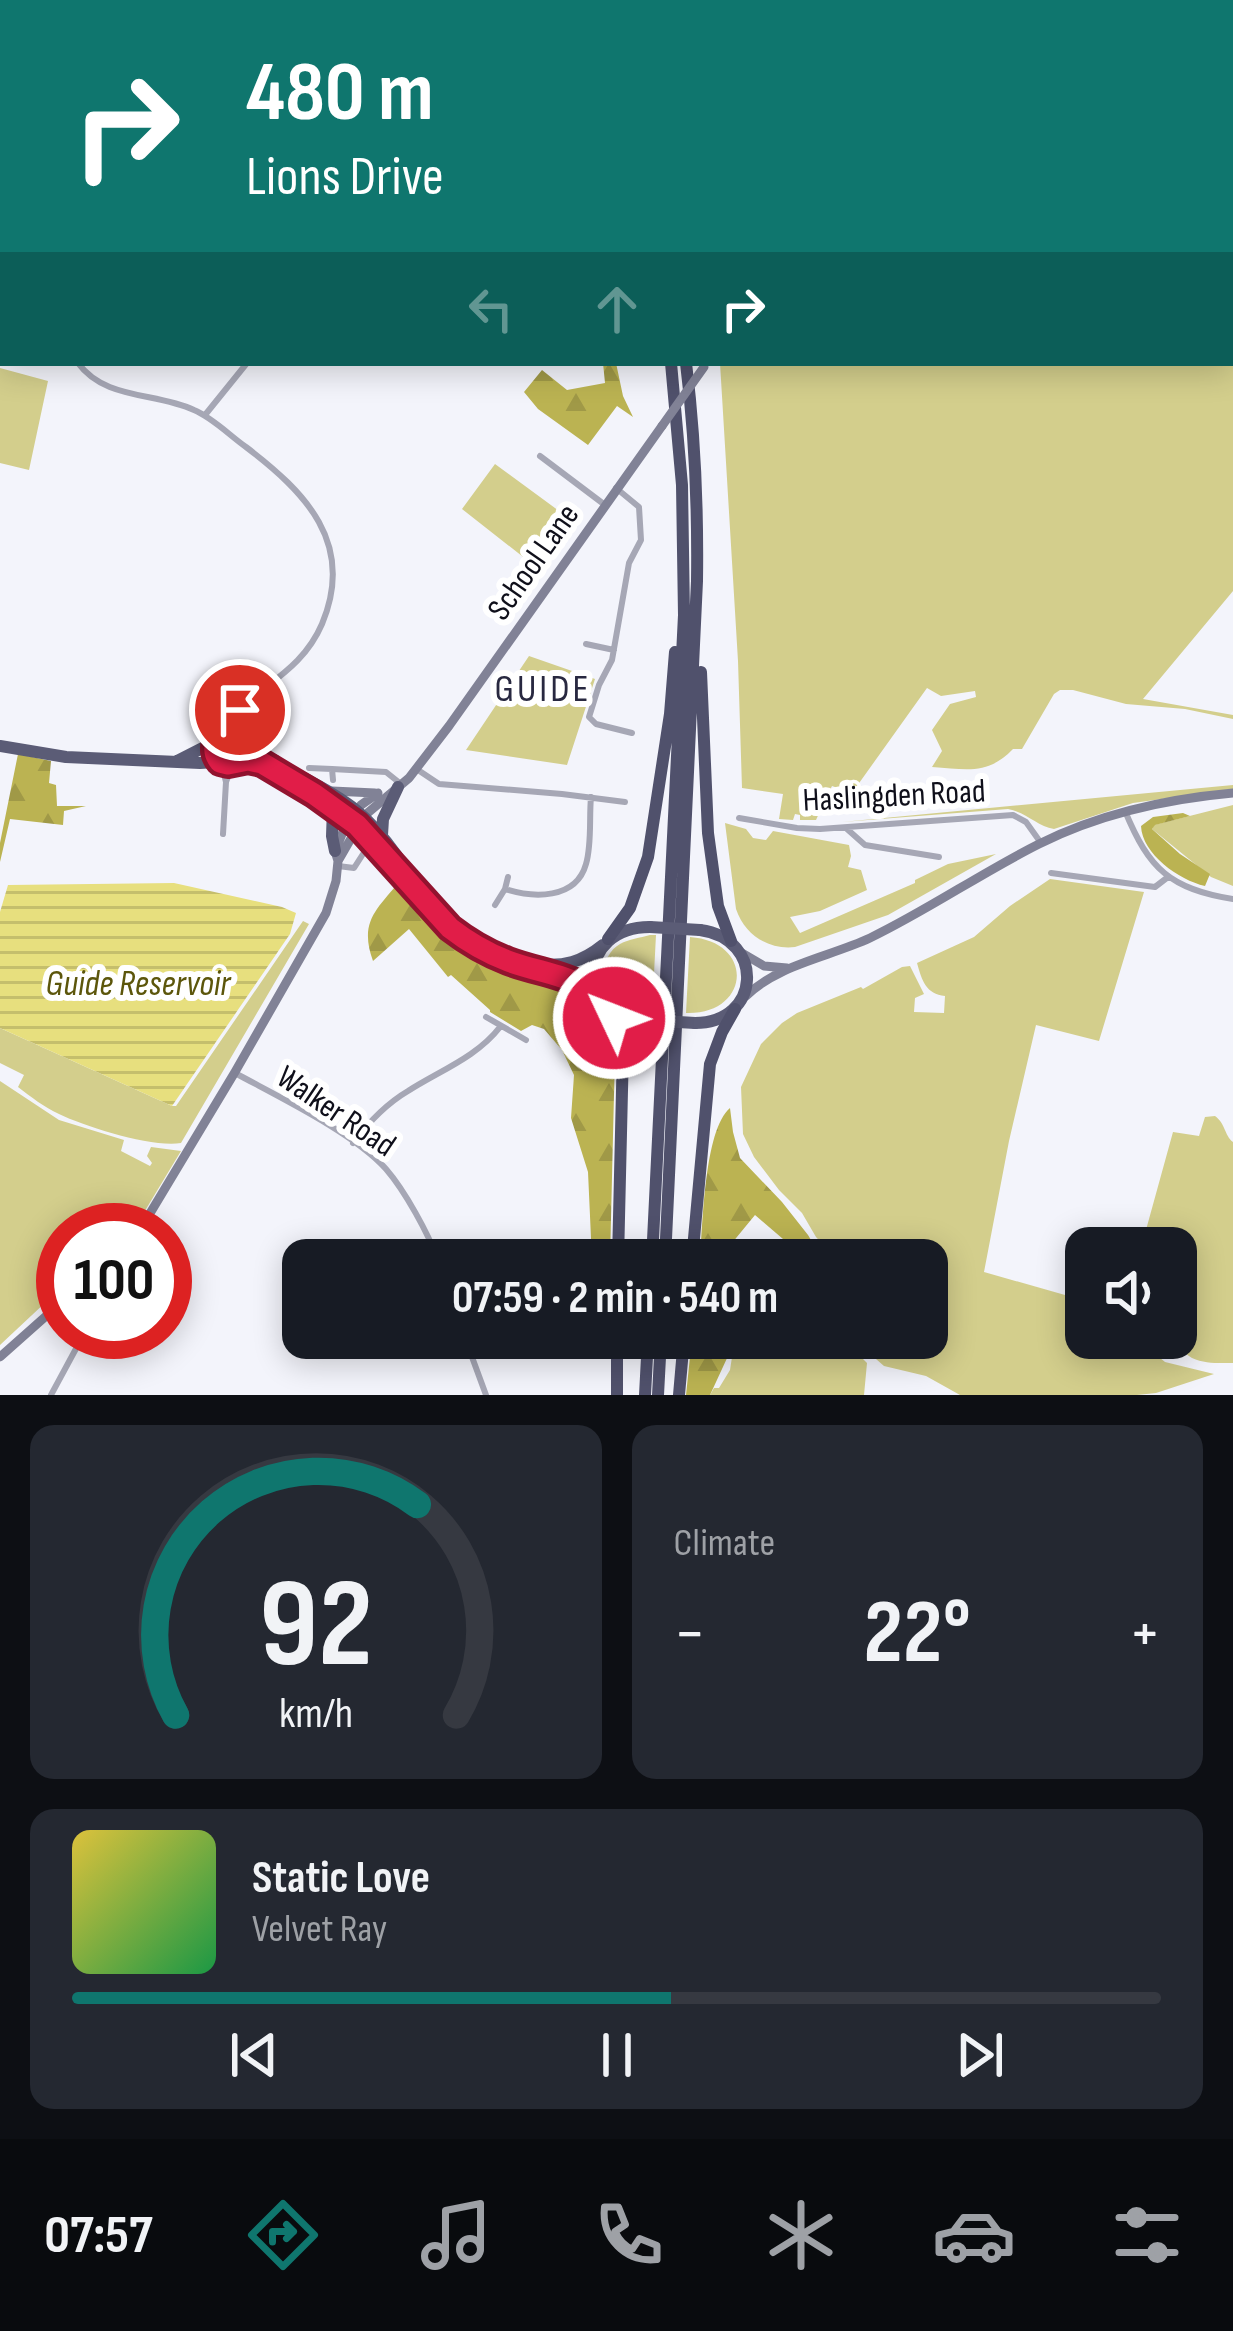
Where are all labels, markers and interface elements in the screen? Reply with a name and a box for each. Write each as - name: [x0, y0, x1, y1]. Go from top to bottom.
- text: 480 m: [246, 43, 434, 144]
- icon: right: [48, 48, 204, 204]
- text: Lions Drive: [246, 145, 444, 210]
- icon: left: [458, 276, 524, 342]
- icon: ahead: [584, 276, 650, 342]
- icon: right: [710, 276, 776, 342]
- street label: School Lane: [479, 496, 588, 628]
- pin: [189, 659, 291, 761]
- district label: GUIDE: [495, 666, 591, 713]
- icon: arrive: [207, 677, 273, 743]
- street label: Haslingden Road: [802, 771, 986, 821]
- position arrow: [551, 955, 677, 1081]
- water label: Guide Reservoir: [46, 963, 232, 1006]
- street label: Walker Road: [269, 1057, 403, 1166]
- speed limit sign: 100: [36, 1203, 192, 1359]
- map controls: [1065, 1227, 1197, 1359]
- button: sound: [1065, 1227, 1197, 1359]
- text: 07:59 · 2 min · 540 m: [452, 1271, 778, 1326]
- text: Climate: [674, 1520, 775, 1567]
- text: 92: [259, 1552, 373, 1701]
- text: 22°: [864, 1580, 971, 1688]
- text: −: [674, 1595, 706, 1674]
- text: +: [1129, 1595, 1161, 1674]
- text: km/h: [279, 1688, 353, 1740]
- text: Static Love: [252, 1851, 430, 1906]
- text: Velvet Ray: [252, 1906, 387, 1953]
- icon: previous: [221, 2022, 287, 2088]
- icon: pause: [584, 2022, 650, 2088]
- icon: next: [947, 2022, 1013, 2088]
- icon: directions: [241, 2193, 325, 2277]
- icon: music: [414, 2193, 498, 2277]
- icon: phone: [587, 2193, 671, 2277]
- icon: climate: [759, 2193, 843, 2277]
- icon: car: [932, 2193, 1016, 2277]
- icon: filters: [1105, 2193, 1189, 2277]
- text: 07:57: [44, 2203, 152, 2268]

